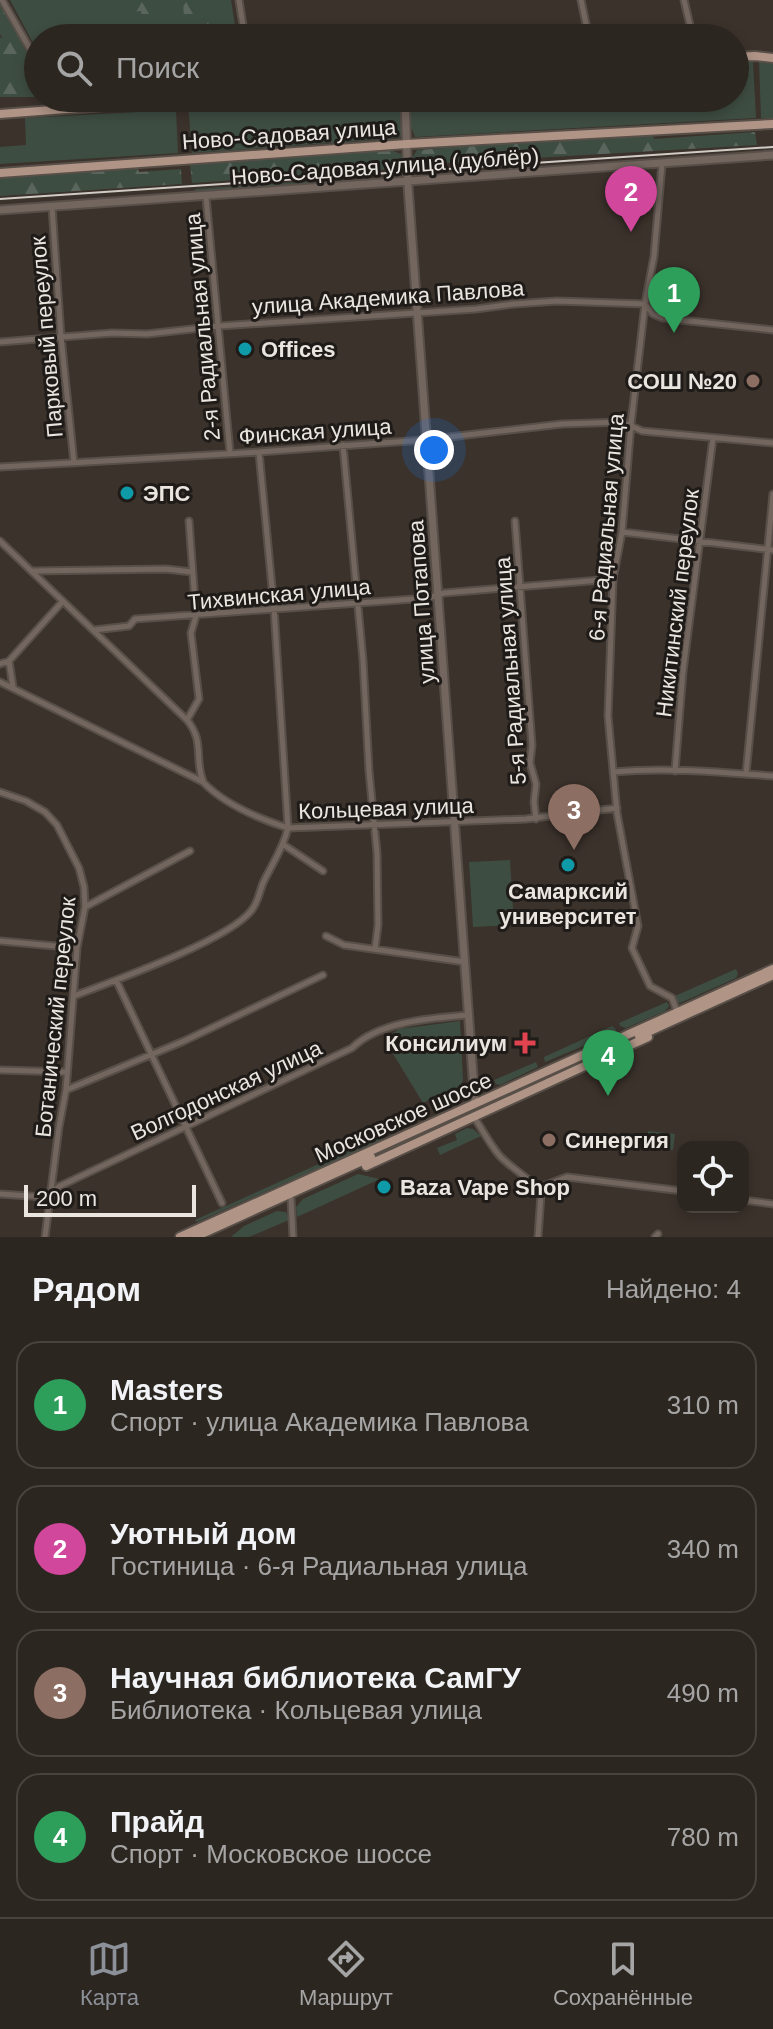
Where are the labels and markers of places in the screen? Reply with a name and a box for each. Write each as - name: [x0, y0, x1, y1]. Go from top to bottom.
- pin: 2: [605, 166, 657, 232]
- pin: 1: [648, 267, 700, 333]
- place label: Offices: [261, 337, 336, 362]
- marker: Offices: [236, 340, 254, 358]
- place label: СОШ №20: [627, 369, 737, 394]
- marker: СОШ №20: [744, 372, 762, 390]
- place label: ЭПС: [143, 481, 190, 506]
- marker: ЭПС: [118, 484, 136, 502]
- pin: 3: [548, 784, 600, 850]
- marker: Самарксий университет: [559, 856, 577, 874]
- place label: Самарксий университет: [499, 879, 637, 929]
- pin: 4: [582, 1030, 634, 1096]
- place label: Консилиум: [385, 1031, 507, 1056]
- marker: Консилиум: [514, 1032, 536, 1054]
- place label: Синергия: [565, 1128, 669, 1153]
- marker: Синергия: [540, 1131, 558, 1149]
- place label: Baza Vape Shop: [400, 1175, 570, 1200]
- marker: Baza Vape Shop: [375, 1178, 393, 1196]

